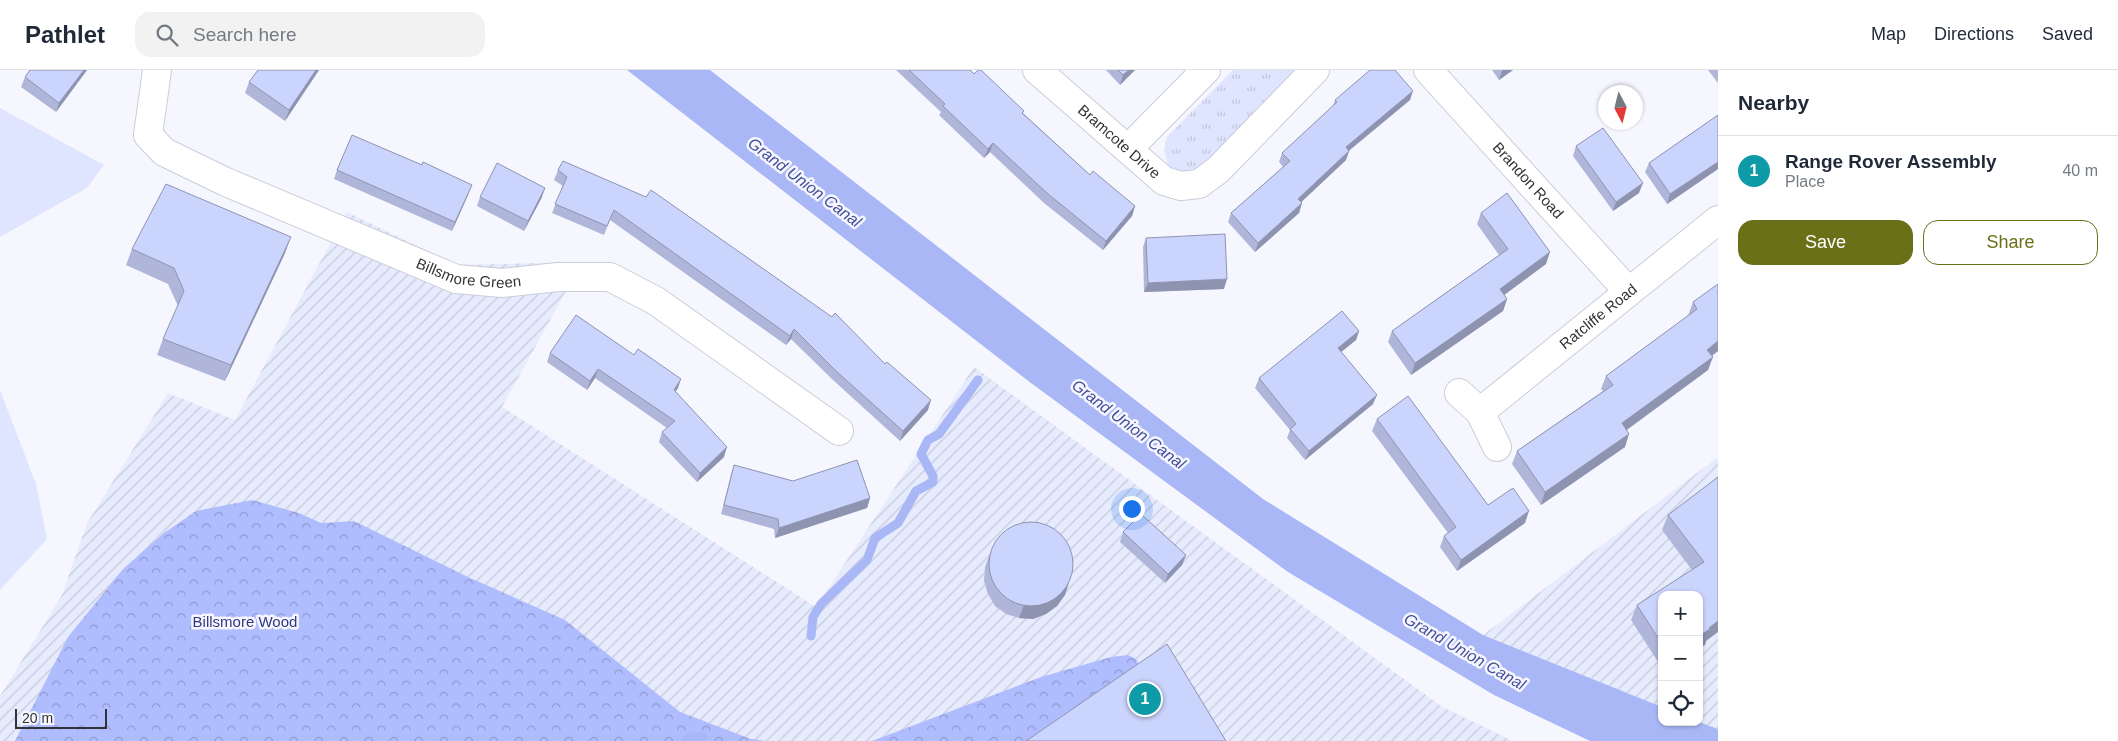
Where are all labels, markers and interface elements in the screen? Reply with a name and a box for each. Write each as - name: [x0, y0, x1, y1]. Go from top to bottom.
- search box: [135, 12, 485, 57]
- text: Pathlet: [25, 21, 105, 48]
- icon: search: [153, 21, 181, 49]
- text: Search here: [193, 24, 297, 45]
- text: Map: [1871, 24, 1906, 44]
- text: Directions: [1934, 24, 2014, 44]
- text: Saved: [2042, 24, 2093, 44]
- north arrow: [1598, 85, 1643, 130]
- text: Nearby: [1738, 91, 1809, 114]
- street label: Bramcote Drive: [1075, 101, 1164, 182]
- water label: Grand Union Canal: [745, 134, 865, 231]
- street label: Brandon Road: [1490, 139, 1567, 222]
- text: Range Rover Assembly: [1785, 151, 1997, 172]
- text: 1: [1750, 162, 1758, 179]
- text: 40 m: [2062, 162, 2098, 179]
- text: Place: [1785, 173, 1825, 190]
- button: Save: [1738, 220, 1913, 265]
- button: Share: [1923, 220, 2098, 265]
- street label: Billsmore Green: [414, 254, 522, 291]
- street label: Ratcliffe Road: [1556, 280, 1640, 352]
- water label: Grand Union Canal: [1069, 376, 1189, 473]
- your location: [1119, 496, 1145, 522]
- map controls: [1658, 591, 1703, 726]
- button: +: [1658, 591, 1703, 636]
- water label: Grand Union Canal: [1401, 610, 1529, 693]
- park label: Billsmore Wood: [193, 613, 297, 630]
- button: −: [1658, 636, 1703, 681]
- pin: 1: [1129, 680, 1161, 718]
- button: locate: [1658, 681, 1703, 726]
- scale bar: [15, 706, 108, 729]
- text: 20 m: [22, 710, 53, 726]

